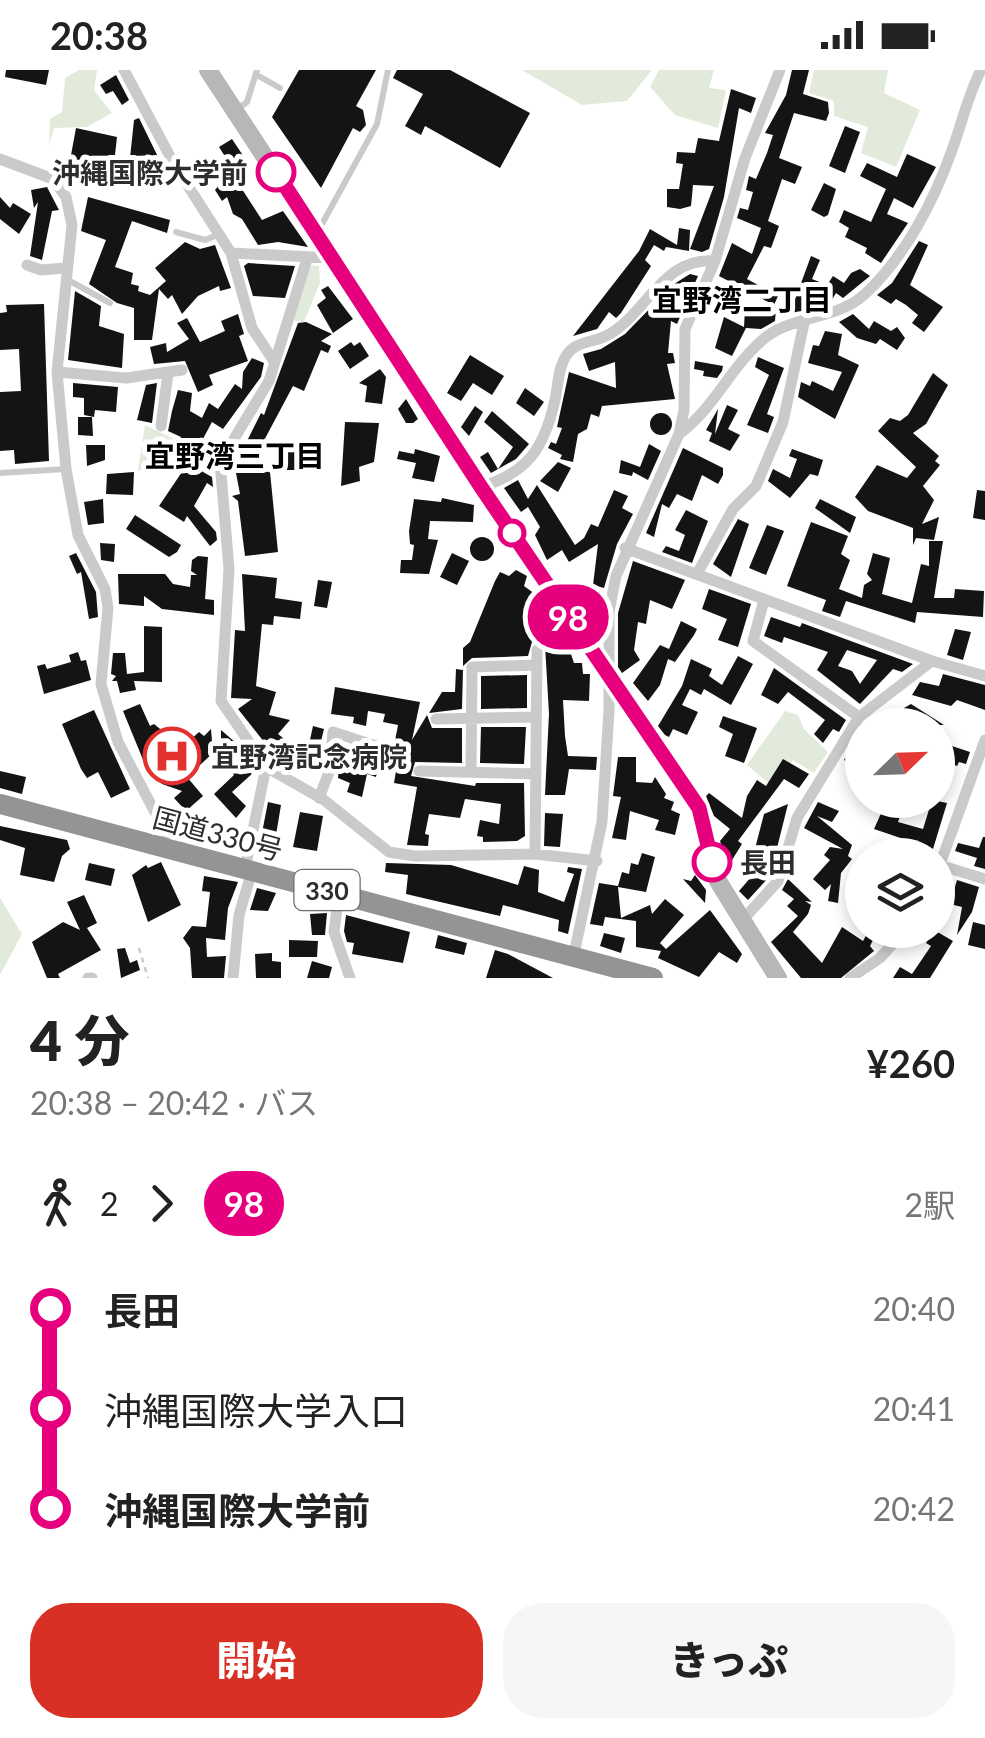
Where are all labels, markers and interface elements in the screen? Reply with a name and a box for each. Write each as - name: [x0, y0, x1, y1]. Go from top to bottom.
- text: 20:38: [50, 12, 148, 58]
- marker: 沖縄国際大学前: [257, 153, 295, 191]
- place label: 沖縄国際大学前: [52, 155, 248, 189]
- district label: 宜野湾二丁目: [652, 281, 832, 317]
- district label: 宜野湾三丁目: [145, 437, 325, 473]
- unlabelled marker: [499, 520, 525, 546]
- line badge: 98: [523, 584, 613, 650]
- text: 98: [548, 596, 588, 638]
- north arrow: [845, 708, 955, 818]
- map controls: [845, 708, 955, 948]
- hospital icon: 宜野湾記念病院: [142, 726, 202, 786]
- place label: 宜野湾記念病院: [211, 739, 407, 773]
- street label: 国道330号: [149, 799, 287, 867]
- button: layers: [845, 838, 955, 948]
- marker: 長田: [693, 843, 731, 881]
- place label: 長田: [740, 845, 796, 879]
- road number: 330: [294, 870, 360, 910]
- text: 4 分: [30, 1007, 130, 1073]
- text: ¥260: [867, 1040, 955, 1086]
- text: 20:38 – 20:42 · バス: [30, 1083, 318, 1122]
- icon: walk: [30, 1176, 85, 1231]
- icon: forward: [134, 1176, 189, 1231]
- text: 98: [224, 1182, 264, 1224]
- text: 2: [100, 1184, 119, 1223]
- text: 2駅: [904, 1185, 955, 1224]
- text: 長田: [104, 1287, 180, 1333]
- text: 20:40: [873, 1289, 955, 1328]
- text: 沖縄国際大学入口: [104, 1387, 408, 1433]
- text: 20:41: [873, 1389, 955, 1428]
- text: 沖縄国際大学前: [104, 1487, 370, 1533]
- text: 20:42: [873, 1489, 955, 1528]
- button: 開始: [30, 1603, 483, 1718]
- button: きっぷ: [503, 1603, 955, 1718]

